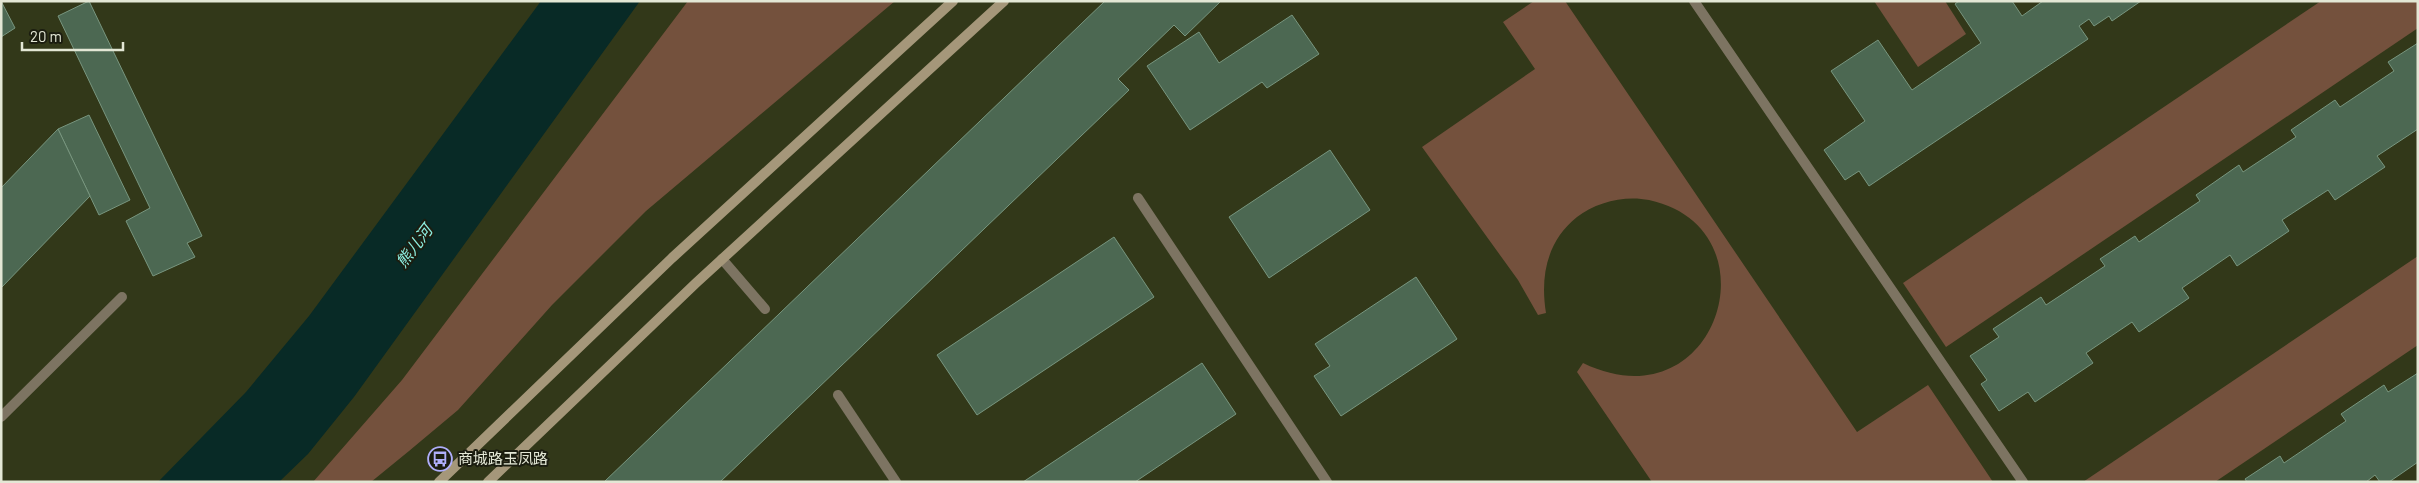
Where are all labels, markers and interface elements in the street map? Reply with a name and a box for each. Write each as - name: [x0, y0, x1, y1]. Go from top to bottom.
- scale bar: [22, 20, 124, 52]
- text: 20 m: [30, 27, 62, 45]
- water label: 熊儿河: [392, 218, 437, 271]
- bus stop icon: 商城路玉凤路: [427, 446, 453, 472]
- place label: 商城路玉凤路: [458, 449, 548, 467]

